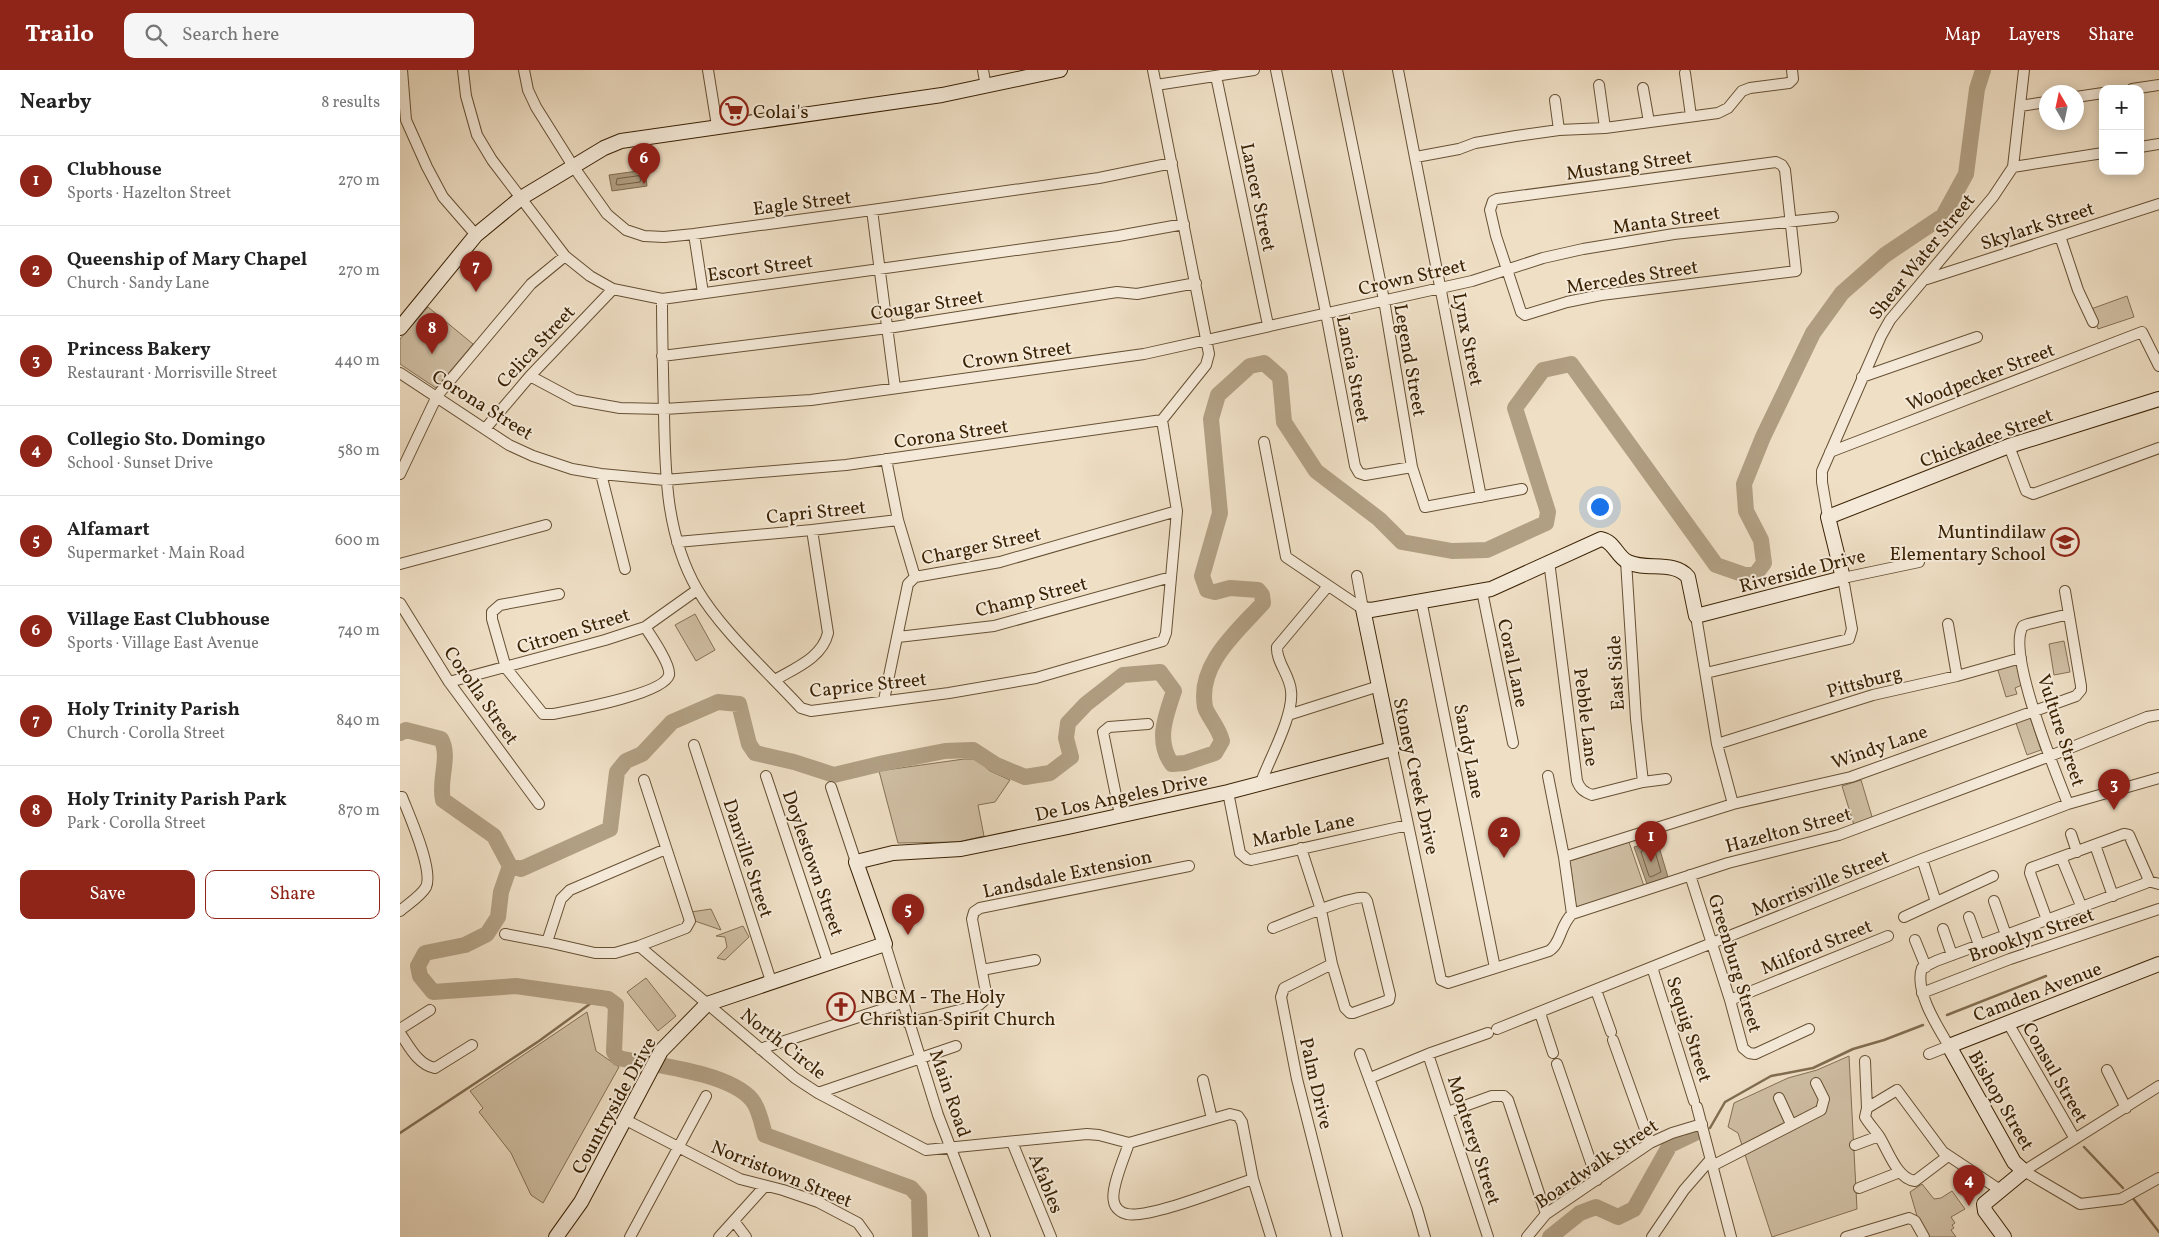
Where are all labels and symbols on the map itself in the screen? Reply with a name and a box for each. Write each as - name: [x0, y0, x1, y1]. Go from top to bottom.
- north arrow: [2039, 85, 2084, 130]
- supermarket icon: Colai's: [719, 96, 749, 126]
- place label: Colai's: [753, 100, 809, 126]
- street label: Lancer Street: [1233, 141, 1281, 254]
- pin: 6: [628, 143, 660, 184]
- street label: Mustang Street: [1565, 144, 1694, 188]
- street label: Eagle Street: [752, 185, 853, 223]
- street label: Shear Water Street: [1864, 188, 1982, 326]
- street label: Skylark Street: [1977, 196, 2098, 258]
- street label: Manta Street: [1611, 201, 1722, 241]
- street label: Escort Street: [706, 249, 815, 289]
- pin: 7: [460, 251, 492, 292]
- street label: Crown Street: [1356, 253, 1469, 303]
- street label: Mercedes Street: [1564, 255, 1700, 301]
- street label: Cougar Street: [869, 284, 986, 328]
- street label: Lynx Street: [1445, 291, 1489, 389]
- street label: Celica Street: [491, 300, 582, 394]
- street label: Legend Street: [1386, 302, 1432, 419]
- pin: 8: [416, 313, 448, 354]
- street label: Lancia Street: [1329, 314, 1375, 426]
- street label: Crown Street: [961, 335, 1074, 377]
- street label: Woodpecker Street: [1903, 337, 2059, 418]
- street label: Corona Street: [426, 364, 538, 447]
- street label: Chickadee Street: [1917, 403, 2057, 475]
- street label: Corona Street: [893, 414, 1010, 456]
- your location: [1587, 494, 1613, 520]
- street label: Capri Street: [765, 495, 868, 531]
- place label: Muntindilaw Elementary School: [1890, 520, 2046, 568]
- street label: Charger Street: [919, 522, 1044, 572]
- school or university icon: Muntindilaw Elementary School: [2050, 527, 2080, 557]
- street label: Riverside Drive: [1737, 544, 1868, 600]
- street label: Champ Street: [973, 571, 1090, 624]
- street label: Citroen Street: [514, 602, 634, 661]
- street label: Coral Lane: [1490, 617, 1534, 710]
- street label: East Side: [1602, 635, 1632, 711]
- street label: Corolla Street: [437, 642, 524, 751]
- street label: Pittsburg: [1824, 660, 1905, 705]
- street label: Caprice Street: [808, 667, 928, 705]
- street label: Pebble Lane: [1566, 667, 1604, 768]
- street label: Vulture Street: [2030, 671, 2091, 790]
- street label: Stoney Creek Drive: [1386, 696, 1444, 857]
- street label: Sandy Lane: [1446, 702, 1490, 801]
- street label: Windy Lane: [1828, 719, 1931, 776]
- street label: De Los Angeles Drive: [1033, 767, 1210, 829]
- pin: 3: [2098, 769, 2130, 810]
- street label: Doylestown Street: [775, 787, 849, 940]
- street label: Danville Street: [716, 796, 779, 922]
- street label: Hazelton Street: [1723, 802, 1855, 860]
- street label: Marble Lane: [1250, 807, 1357, 855]
- pin: 2: [1488, 817, 1520, 858]
- pin: 1: [1635, 821, 1667, 862]
- street label: Landsdale Extension: [980, 844, 1154, 906]
- street label: Morrisville Street: [1748, 844, 1894, 923]
- street label: Greenburg Street: [1701, 891, 1768, 1036]
- pin: 5: [892, 894, 924, 935]
- street label: Brooklyn Street: [1965, 902, 2098, 970]
- street label: Milford Street: [1757, 914, 1877, 982]
- street label: Camden Avenue: [1970, 956, 2106, 1029]
- street label: Sequig Street: [1659, 973, 1717, 1086]
- place label: NBCM - The Holy Christian Spirit Church: [860, 985, 1056, 1033]
- church icon: NBCM - The Holy Christian Spirit Church: [826, 992, 856, 1022]
- street label: North Circle: [734, 1003, 831, 1086]
- street label: Consul Street: [2015, 1018, 2094, 1128]
- street label: Countryside Drive: [566, 1033, 663, 1179]
- street label: Palm Drive: [1292, 1035, 1338, 1132]
- street label: Main Road: [922, 1046, 976, 1141]
- street label: Bishop Street: [1961, 1046, 2040, 1156]
- street label: Monterey Street: [1440, 1073, 1506, 1209]
- street label: Boardwalk Street: [1530, 1113, 1664, 1216]
- street label: Norristown Street: [707, 1135, 856, 1215]
- street label: Afables: [1021, 1150, 1069, 1218]
- pin: 4: [1953, 1165, 1985, 1206]

